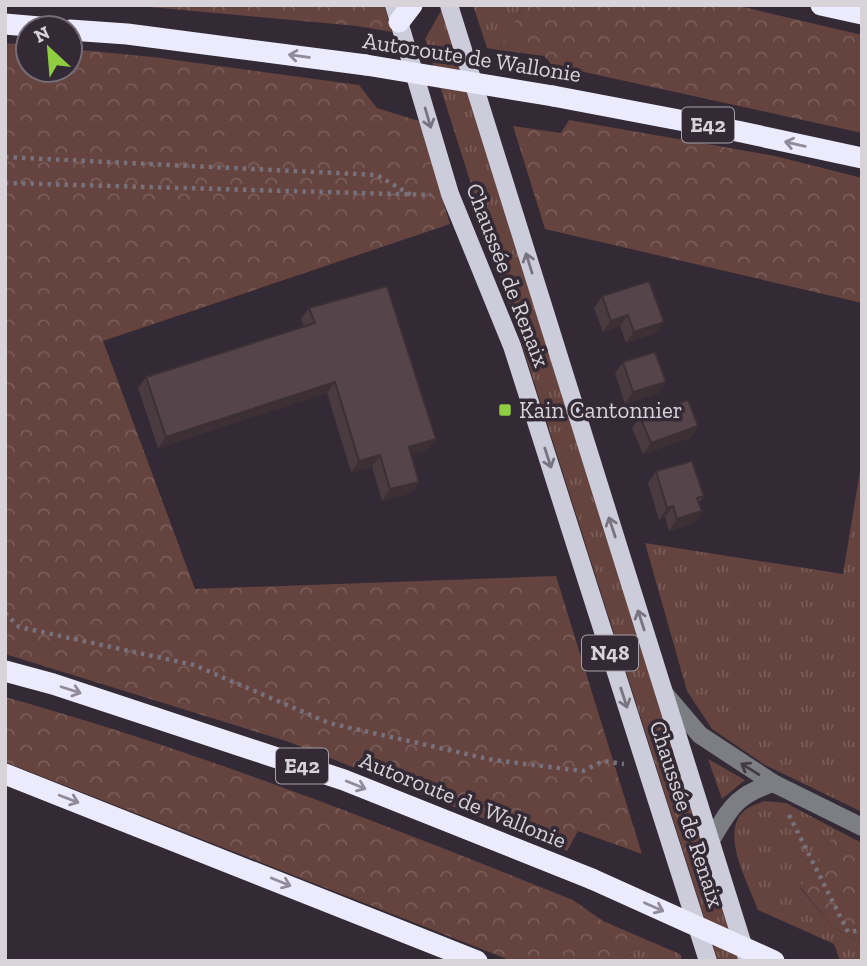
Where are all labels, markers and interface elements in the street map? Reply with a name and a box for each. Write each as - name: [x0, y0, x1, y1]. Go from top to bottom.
- north arrow: [14, 14, 84, 84]
- text: N: [30, 21, 53, 48]
- street label: Autoroute de Wallonie: [361, 26, 583, 88]
- one-way arrow: [288, 50, 311, 63]
- one-way arrow: [422, 106, 435, 128]
- road number: E42: [682, 108, 734, 142]
- one-way arrow: [784, 136, 807, 150]
- street label: Chaussée de Renaix: [460, 179, 556, 371]
- one-way arrow: [522, 253, 535, 275]
- place label: Kain Cantonnier: [519, 396, 682, 424]
- marker: Kain Cantonnier: [497, 402, 513, 418]
- one-way arrow: [542, 446, 555, 468]
- one-way arrow: [605, 516, 618, 538]
- one-way arrow: [634, 609, 647, 631]
- road number: N48: [582, 636, 638, 670]
- one-way arrow: [60, 684, 82, 697]
- one-way arrow: [619, 686, 631, 708]
- street label: Chaussée de Renaix: [644, 717, 730, 911]
- street label: Autoroute de Wallonie: [355, 746, 571, 854]
- road number: E42: [276, 748, 328, 784]
- one-way arrow: [741, 761, 760, 776]
- one-way arrow: [345, 780, 367, 793]
- one-way arrow: [57, 793, 79, 806]
- one-way arrow: [269, 877, 291, 890]
- one-way arrow: [643, 901, 664, 914]

